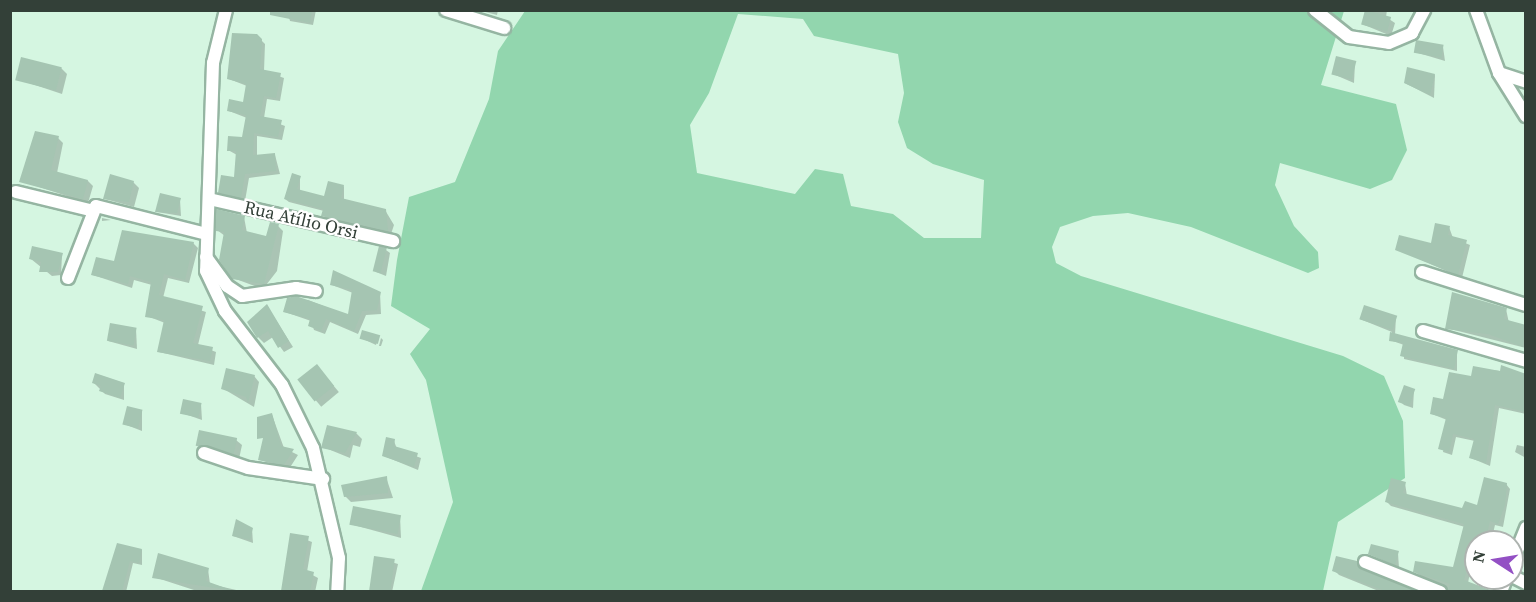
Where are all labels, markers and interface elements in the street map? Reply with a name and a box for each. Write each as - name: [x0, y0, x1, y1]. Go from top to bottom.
- street label: Rua Atílio Orsi: [242, 196, 360, 244]
- north arrow: [1464, 530, 1524, 590]
- text: N: [1466, 549, 1490, 565]

